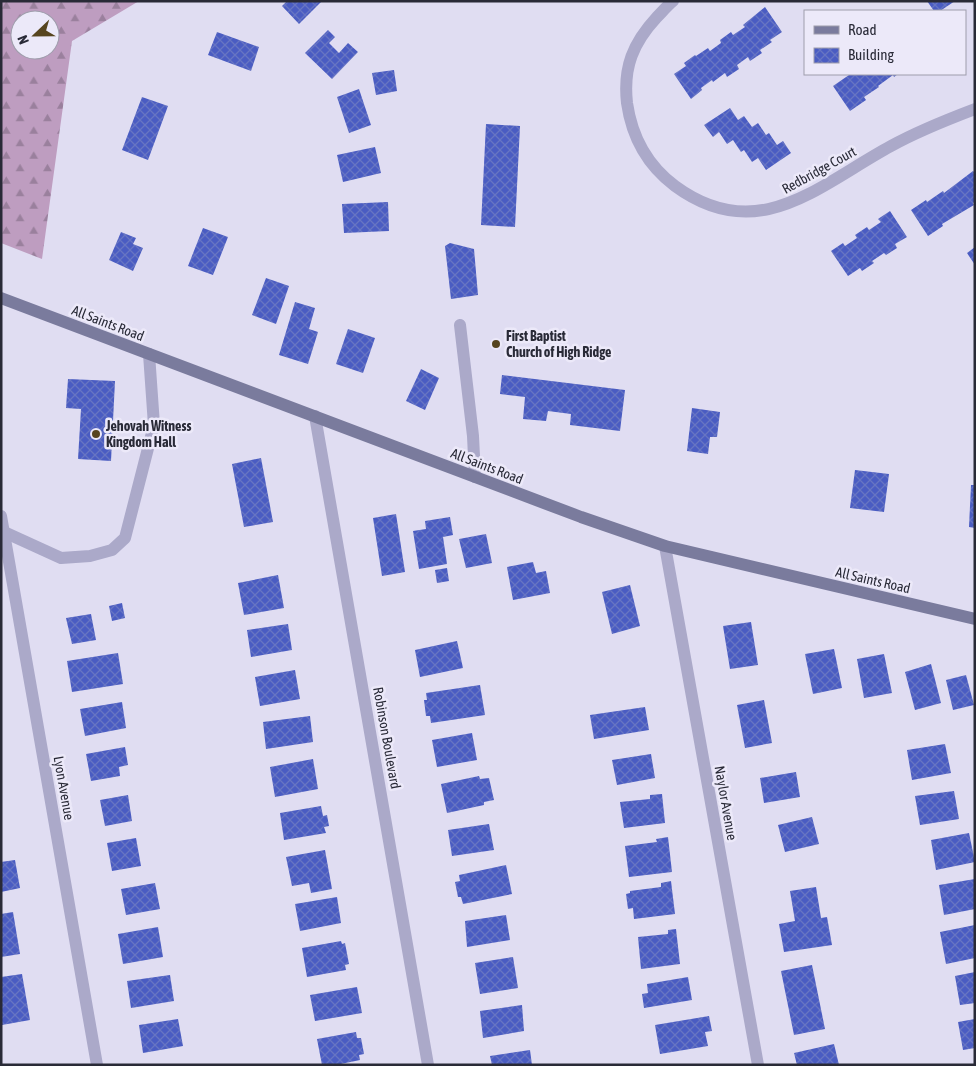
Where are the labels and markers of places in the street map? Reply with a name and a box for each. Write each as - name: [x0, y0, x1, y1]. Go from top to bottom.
- place label: First Baptist Church of High Ridge: [506, 328, 611, 360]
- marker: First Baptist Church of High Ridge: [490, 338, 502, 350]
- place label: Jehovah Witness Kingdom Hall: [105, 418, 191, 450]
- marker: Jehovah Witness Kingdom Hall: [90, 428, 102, 440]

